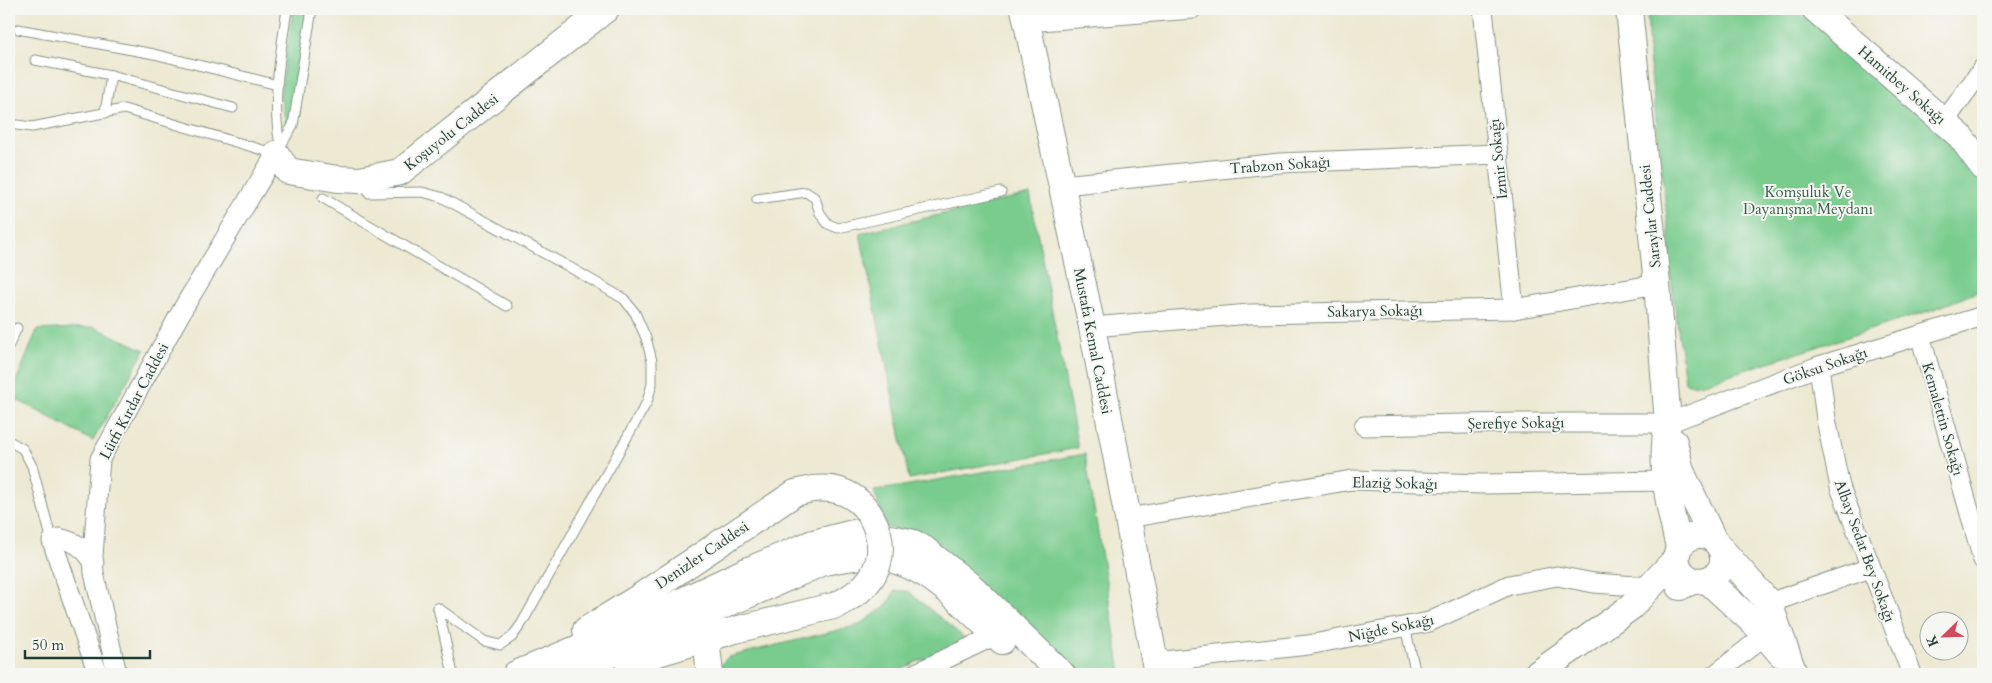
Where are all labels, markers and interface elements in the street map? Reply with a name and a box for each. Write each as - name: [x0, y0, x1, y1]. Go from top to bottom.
- street label: Hamitbey Sokağı: [1854, 41, 1950, 129]
- street label: Koşuyolu Caddesi: [400, 89, 502, 175]
- street label: İzmir Sokağı: [1484, 118, 1512, 200]
- street label: Trabzon Sokağı: [1229, 151, 1331, 179]
- street label: Saraylar Caddesi: [1635, 163, 1665, 269]
- park label: Komşuluk Ve Dayanışma Meydanı: [1743, 182, 1873, 219]
- street label: Mustafa Kemal Caddesi: [1069, 266, 1117, 416]
- street label: Sakarya Sokağı: [1327, 300, 1423, 322]
- street label: Lütfi Kırdar Caddesi: [95, 339, 173, 463]
- street label: Göksu Sokağı: [1780, 342, 1870, 390]
- street label: Kemalettin Sokağı: [1917, 360, 1969, 478]
- street label: Şerefiye Sokağı: [1468, 412, 1564, 434]
- street label: Elaziğ Sokağı: [1352, 472, 1438, 494]
- street label: Albay Sedat Bey Sokağı: [1830, 477, 1900, 625]
- street label: Denizler Caddesi: [651, 516, 753, 594]
- street label: Niğde Sokağı: [1346, 609, 1436, 647]
- north arrow: [1920, 610, 1970, 660]
- scale bar: [25, 628, 150, 660]
- text: K: [1921, 631, 1943, 650]
- text: 50 m: [32, 635, 64, 655]

